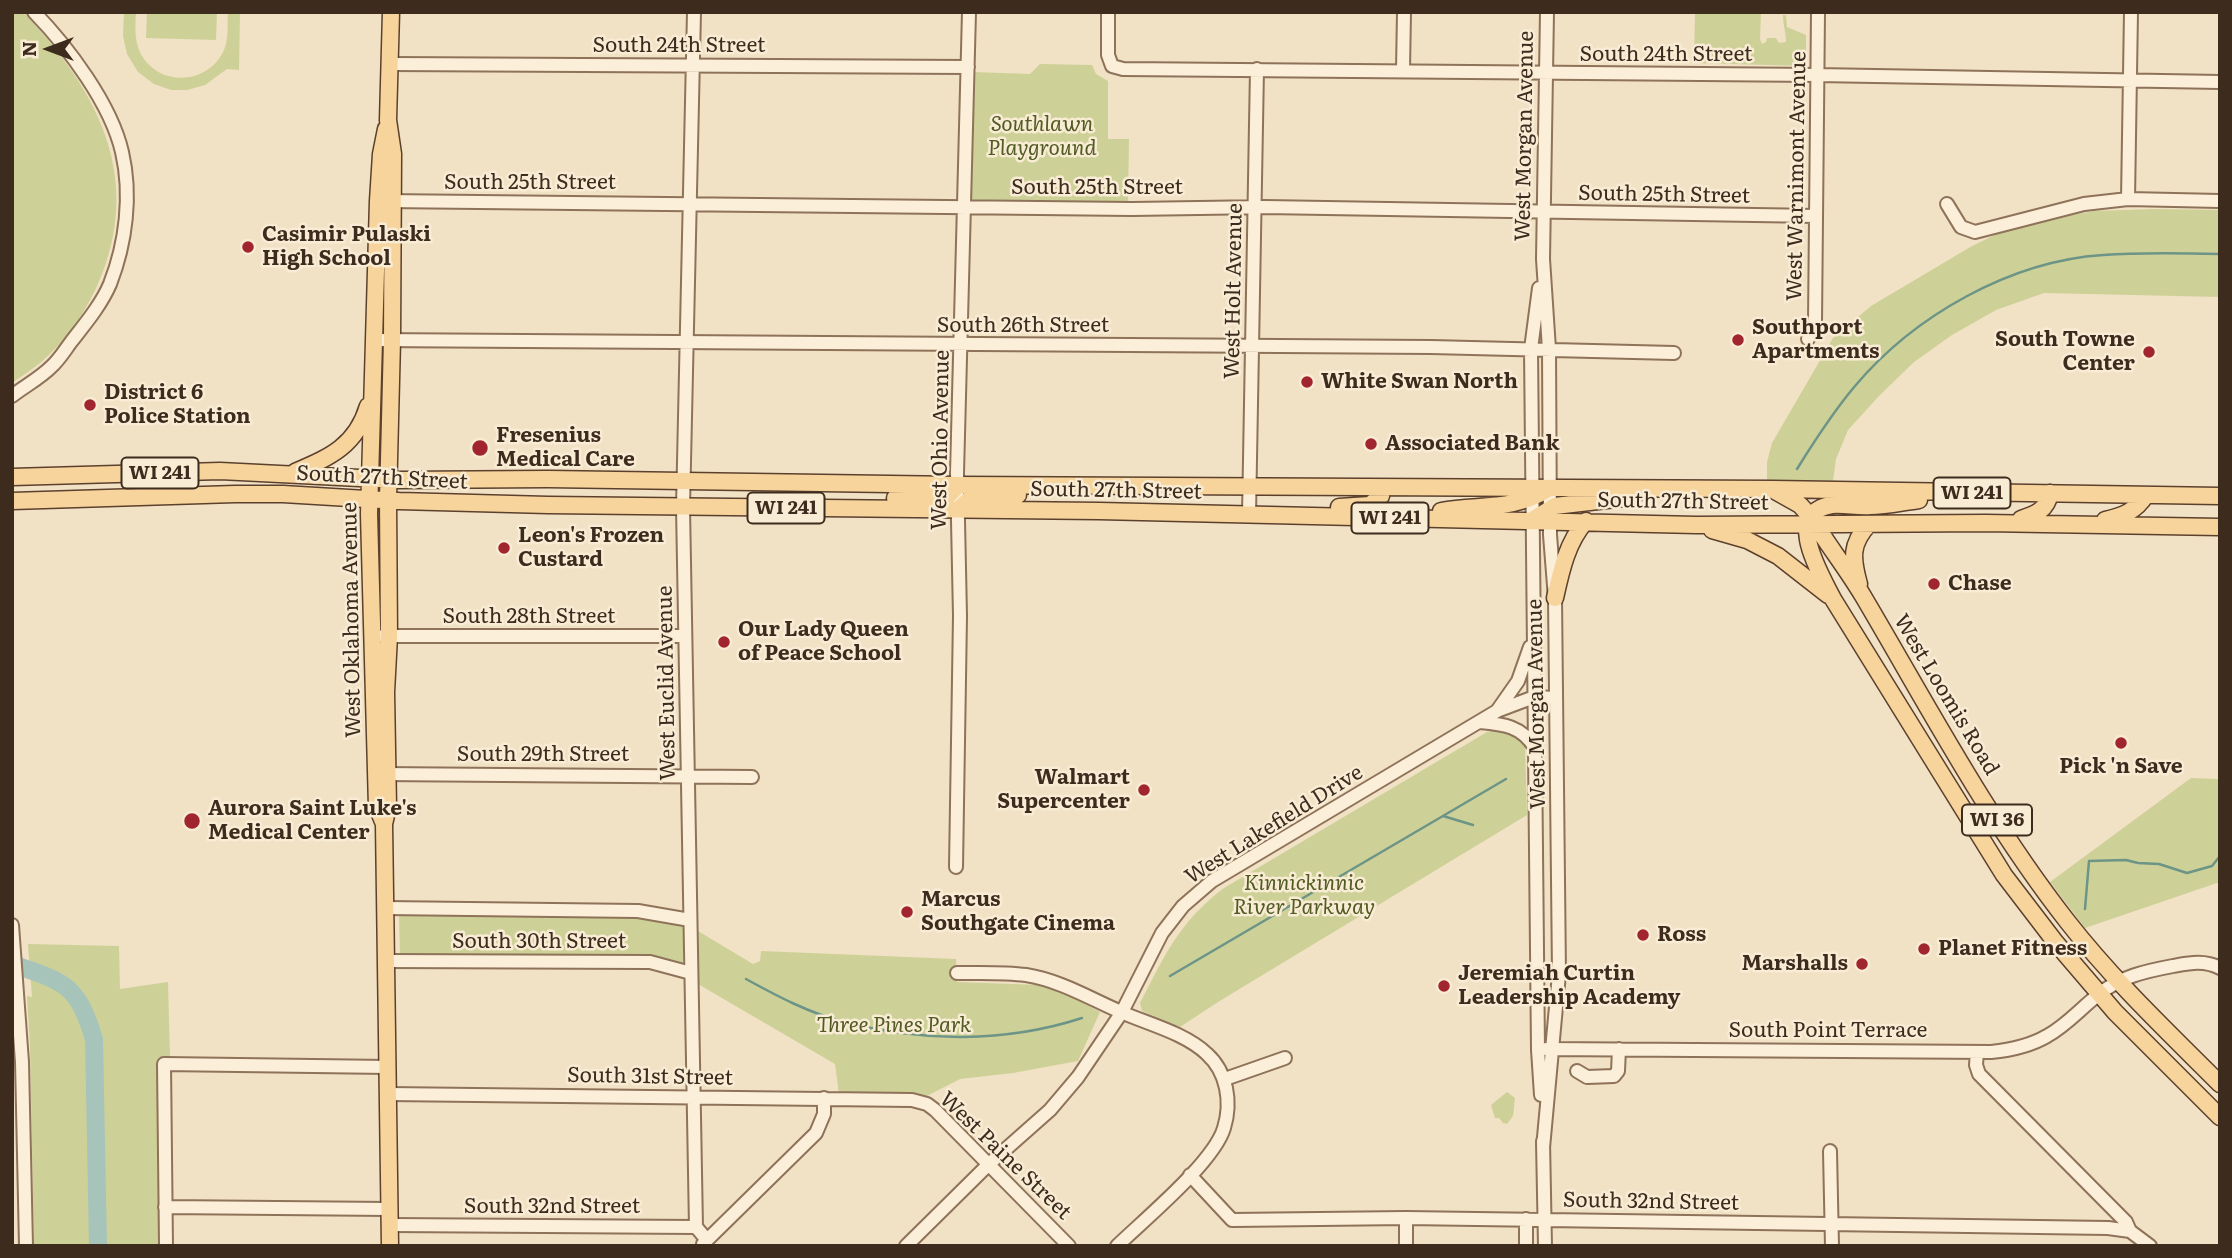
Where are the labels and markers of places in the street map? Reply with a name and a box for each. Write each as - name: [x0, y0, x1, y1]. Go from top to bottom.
- place label: Casimir Pulaski High School: [262, 222, 431, 272]
- marker: Casimir Pulaski High School: [240, 239, 256, 255]
- place label: Southport Apartments: [1752, 315, 1879, 365]
- place label: South Towne Center: [1995, 327, 2135, 377]
- marker: Southport Apartments: [1730, 332, 1746, 348]
- marker: South Towne Center: [2141, 344, 2157, 360]
- place label: White Swan North: [1321, 369, 1518, 395]
- marker: White Swan North: [1299, 374, 1315, 390]
- place label: District 6 Police Station: [104, 380, 251, 430]
- marker: District 6 Police Station: [82, 397, 98, 413]
- place label: Fresenius Medical Care: [496, 423, 635, 473]
- place label: Associated Bank: [1385, 431, 1560, 457]
- marker: Associated Bank: [1363, 436, 1379, 452]
- marker: Fresenius Medical Care: [470, 438, 490, 458]
- place label: Leon's Frozen Custard: [518, 523, 664, 573]
- marker: Leon's Frozen Custard: [496, 540, 512, 556]
- place label: Chase: [1948, 571, 2012, 597]
- marker: Chase: [1926, 576, 1942, 592]
- place label: Our Lady Queen of Peace School: [738, 617, 909, 667]
- marker: Our Lady Queen of Peace School: [716, 634, 732, 650]
- marker: Pick 'n Save: [2113, 735, 2129, 751]
- place label: Pick 'n Save: [2059, 754, 2183, 780]
- place label: Walmart Supercenter: [997, 765, 1130, 815]
- marker: Walmart Supercenter: [1136, 782, 1152, 798]
- place label: Aurora Saint Luke's Medical Center: [208, 796, 417, 846]
- marker: Aurora Saint Luke's Medical Center: [182, 811, 202, 831]
- place label: Marcus Southgate Cinema: [921, 887, 1115, 937]
- marker: Marcus Southgate Cinema: [899, 904, 915, 920]
- place label: Ross: [1657, 922, 1706, 948]
- marker: Ross: [1635, 927, 1651, 943]
- place label: Planet Fitness: [1938, 936, 2087, 962]
- marker: Planet Fitness: [1916, 941, 1932, 957]
- place label: Marshalls: [1741, 951, 1848, 977]
- marker: Marshalls: [1854, 956, 1870, 972]
- place label: Jeremiah Curtin Leadership Academy: [1458, 961, 1680, 1011]
- marker: Jeremiah Curtin Leadership Academy: [1436, 978, 1452, 994]

